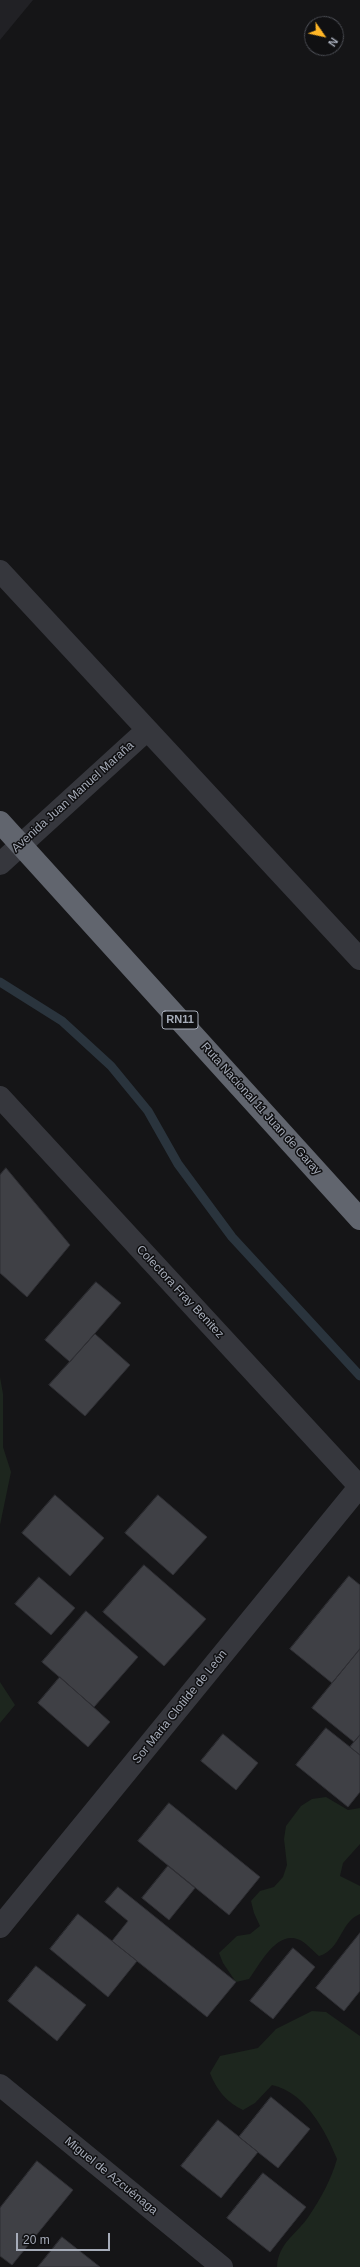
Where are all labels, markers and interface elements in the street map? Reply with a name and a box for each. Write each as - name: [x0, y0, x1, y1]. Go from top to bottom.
- north arrow: [304, 16, 344, 56]
- text: N: [326, 35, 340, 49]
- street label: Avenida Juan Manuel Maraña: [9, 738, 137, 856]
- road number: RN11: [162, 1011, 198, 1029]
- street label: Ruta Nacional 11 Juan de Garay: [198, 1040, 324, 1178]
- street label: Colectora Fray Benitez: [133, 1242, 227, 1342]
- street label: Sor Maria Clotilde de León: [130, 1647, 230, 1767]
- street label: Miguel de Azcuénaga: [62, 2134, 160, 2218]
- scale bar: [18, 2225, 112, 2251]
- text: 20 m: [23, 2233, 50, 2247]

